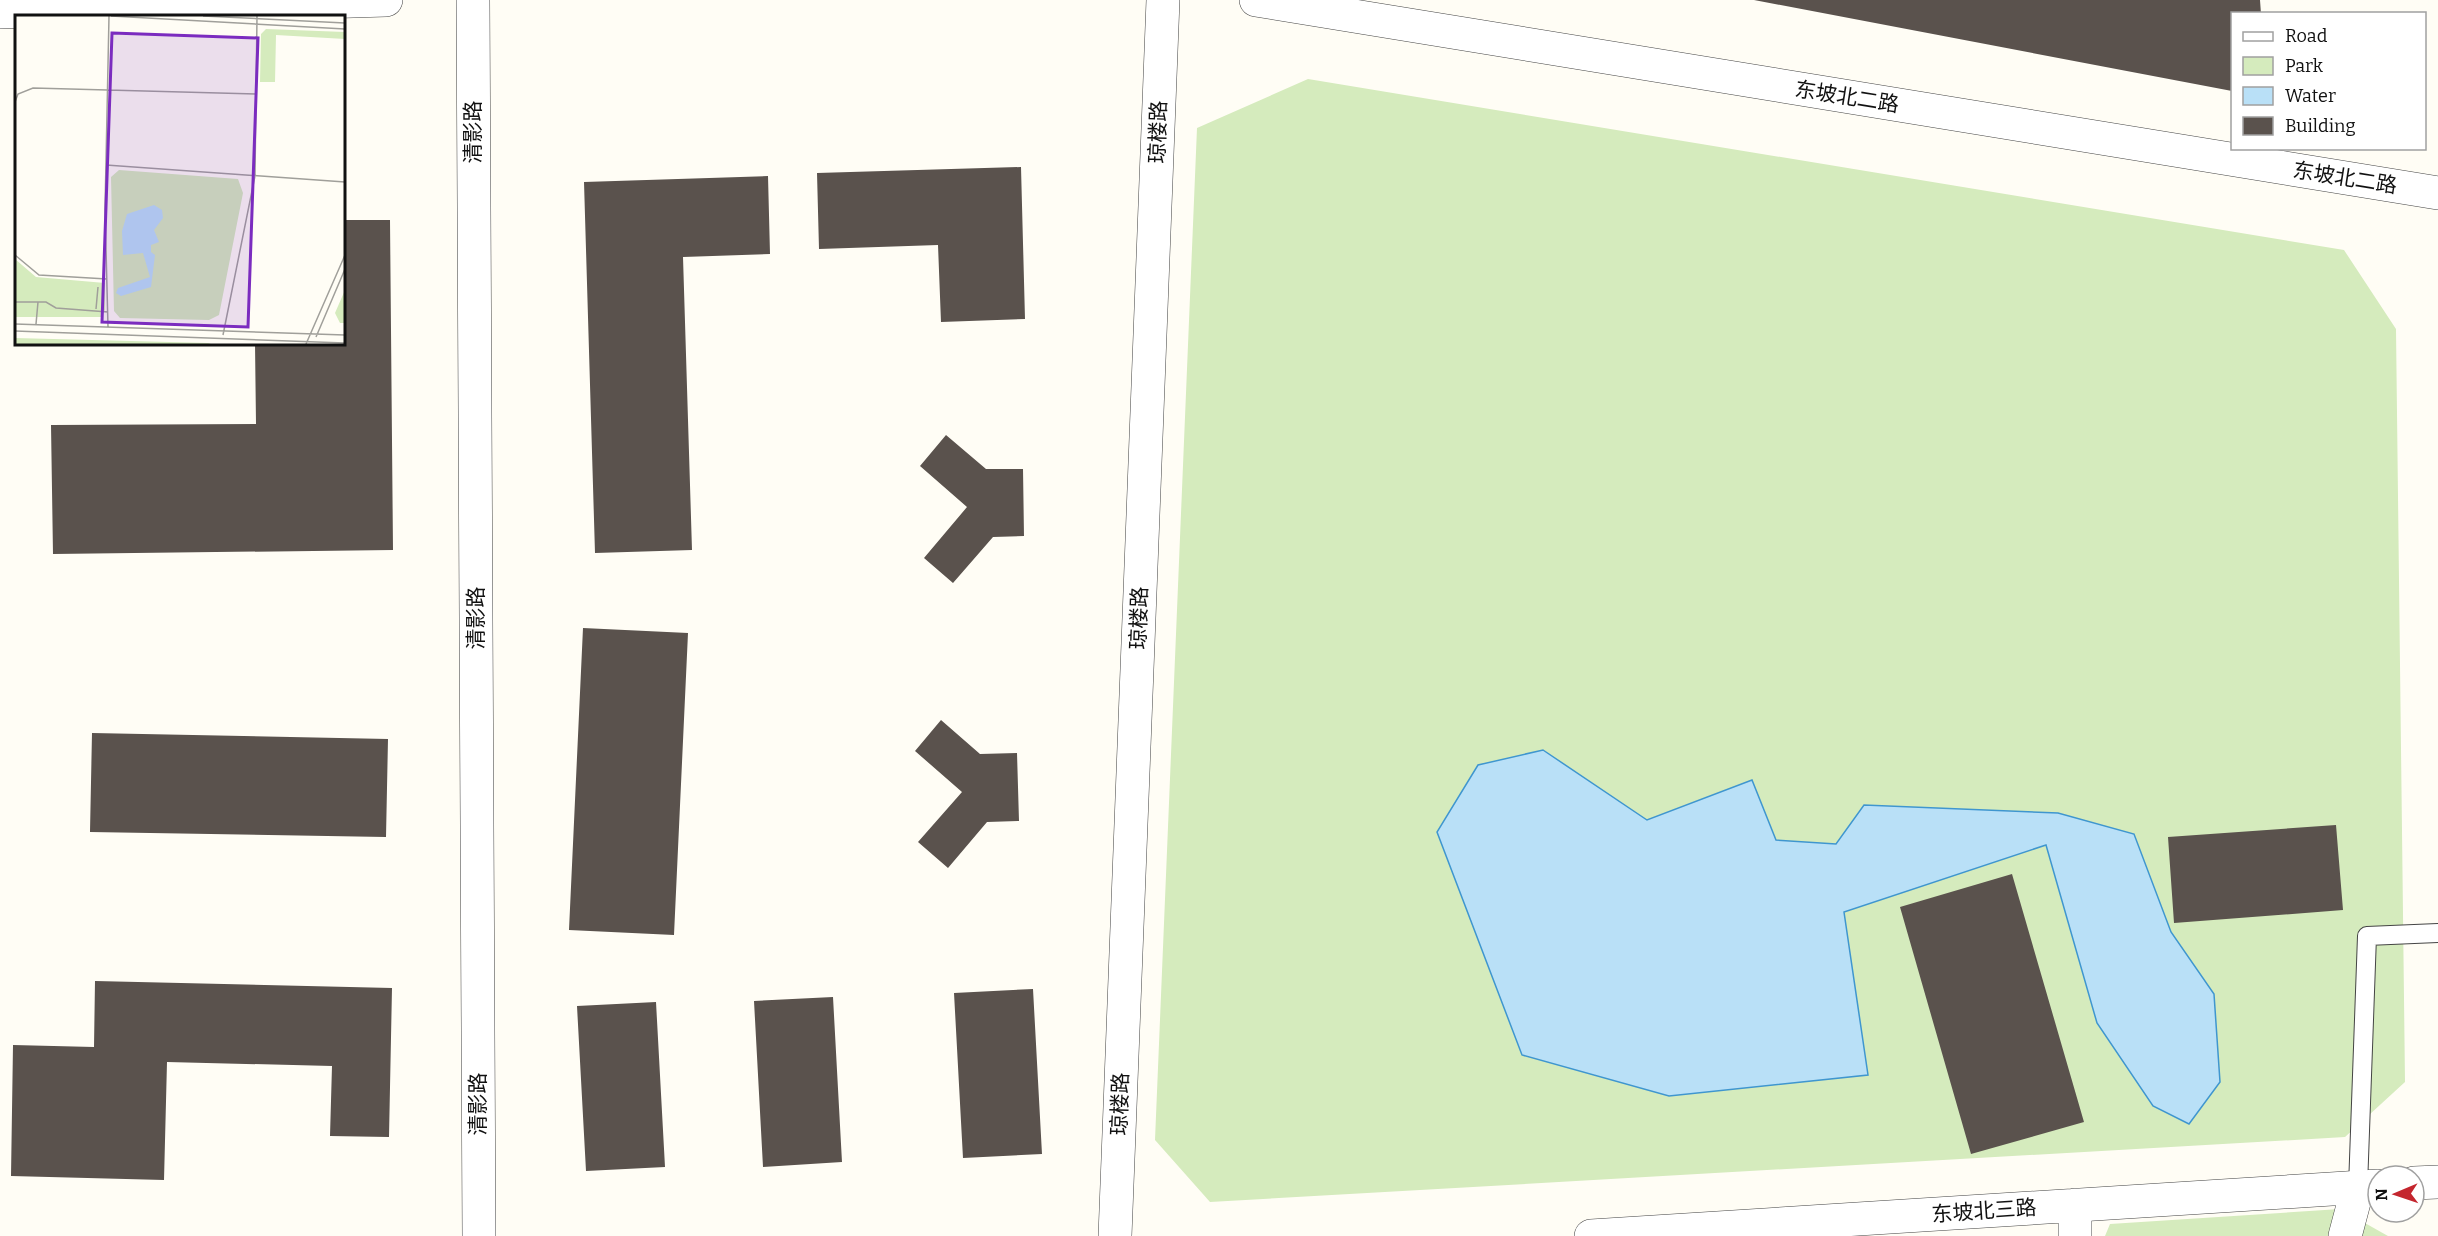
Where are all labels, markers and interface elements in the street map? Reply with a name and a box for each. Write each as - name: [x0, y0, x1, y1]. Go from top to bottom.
- legend: [2231, 12, 2426, 150]
- inset map: [15, 15, 345, 345]
- text: Road: [2285, 25, 2328, 47]
- text: Park: [2285, 55, 2324, 77]
- street label: 东坡北二路: [1793, 76, 1901, 118]
- text: Water: [2285, 85, 2336, 107]
- street label: 琼楼路: [1144, 100, 1172, 164]
- street label: 清影路: [460, 101, 486, 164]
- text: Building: [2285, 115, 2356, 137]
- street label: 东坡北二路: [2291, 157, 2399, 199]
- street label: 琼楼路: [1125, 586, 1153, 650]
- street label: 清影路: [463, 587, 489, 650]
- street label: 琼楼路: [1106, 1072, 1134, 1136]
- street label: 清影路: [465, 1073, 491, 1136]
- north arrow: [2366, 1164, 2426, 1224]
- text: N: [2372, 1188, 2391, 1201]
- street label: 东坡北三路: [1931, 1194, 2037, 1228]

